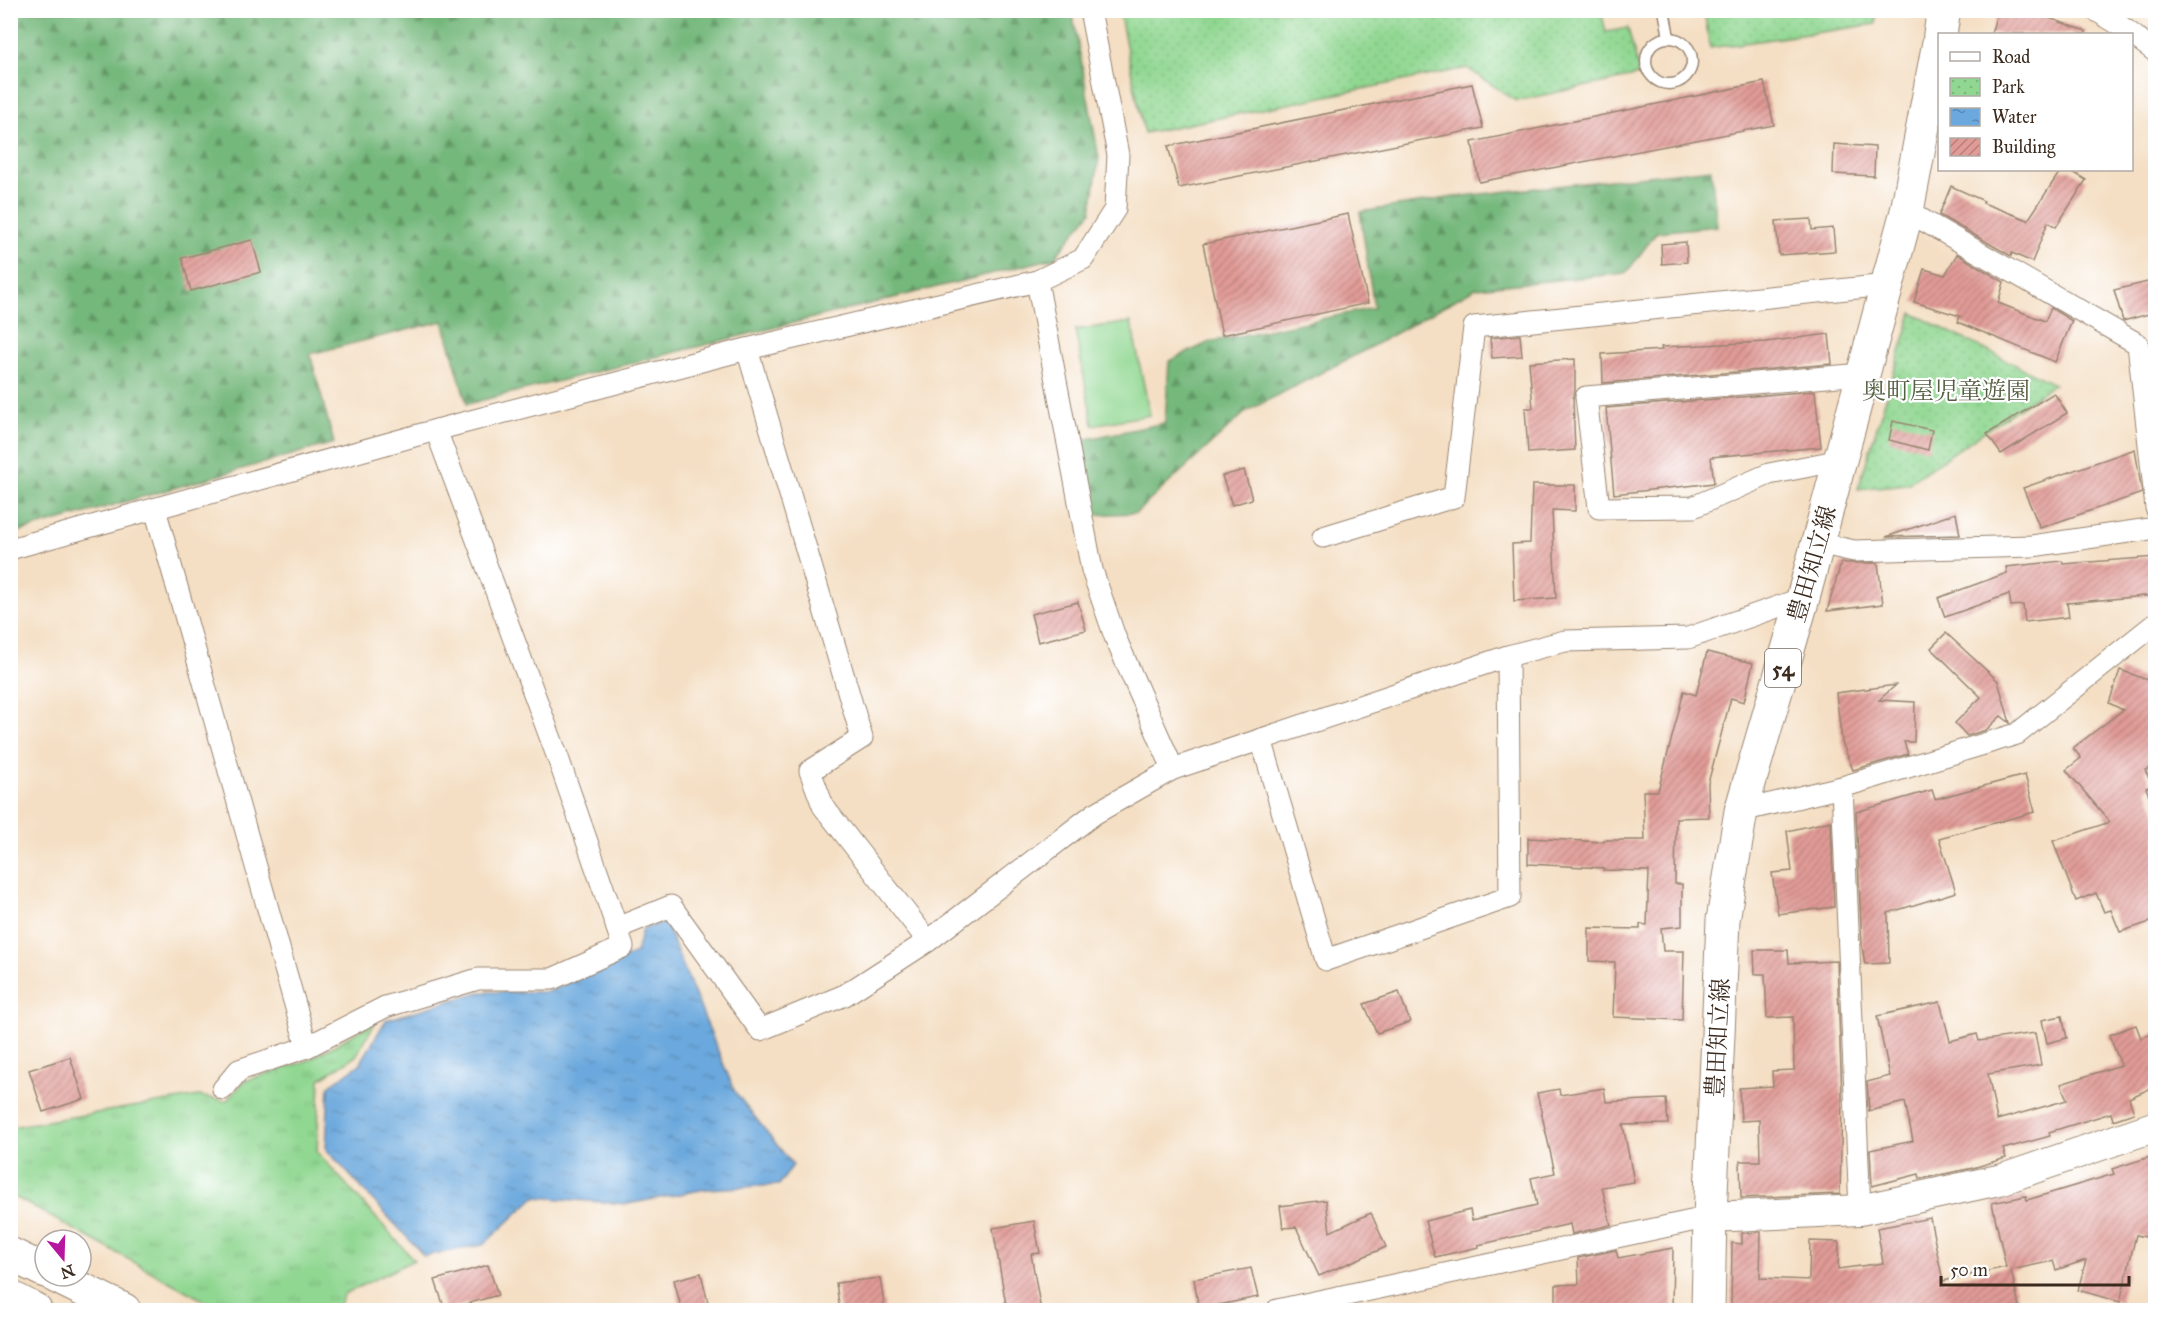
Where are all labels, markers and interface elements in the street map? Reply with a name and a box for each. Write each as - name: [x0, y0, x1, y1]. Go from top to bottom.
- legend: [1938, 33, 2133, 171]
- text: Road: [1992, 46, 2030, 68]
- text: Park: [1992, 76, 2025, 98]
- text: Water: [1992, 106, 2037, 128]
- text: Building: [1992, 136, 2056, 159]
- park label: 奥町屋児童遊園: [1862, 376, 2030, 406]
- street label: 豊田知立線: [1781, 502, 1843, 626]
- road number: 54: [1765, 649, 1801, 687]
- street label: 豊田知立線: [1700, 977, 1736, 1099]
- north arrow: [33, 1228, 93, 1288]
- scale bar: [1941, 1249, 2128, 1287]
- text: 50 m: [1950, 1259, 1988, 1281]
- text: N: [58, 1261, 77, 1283]

